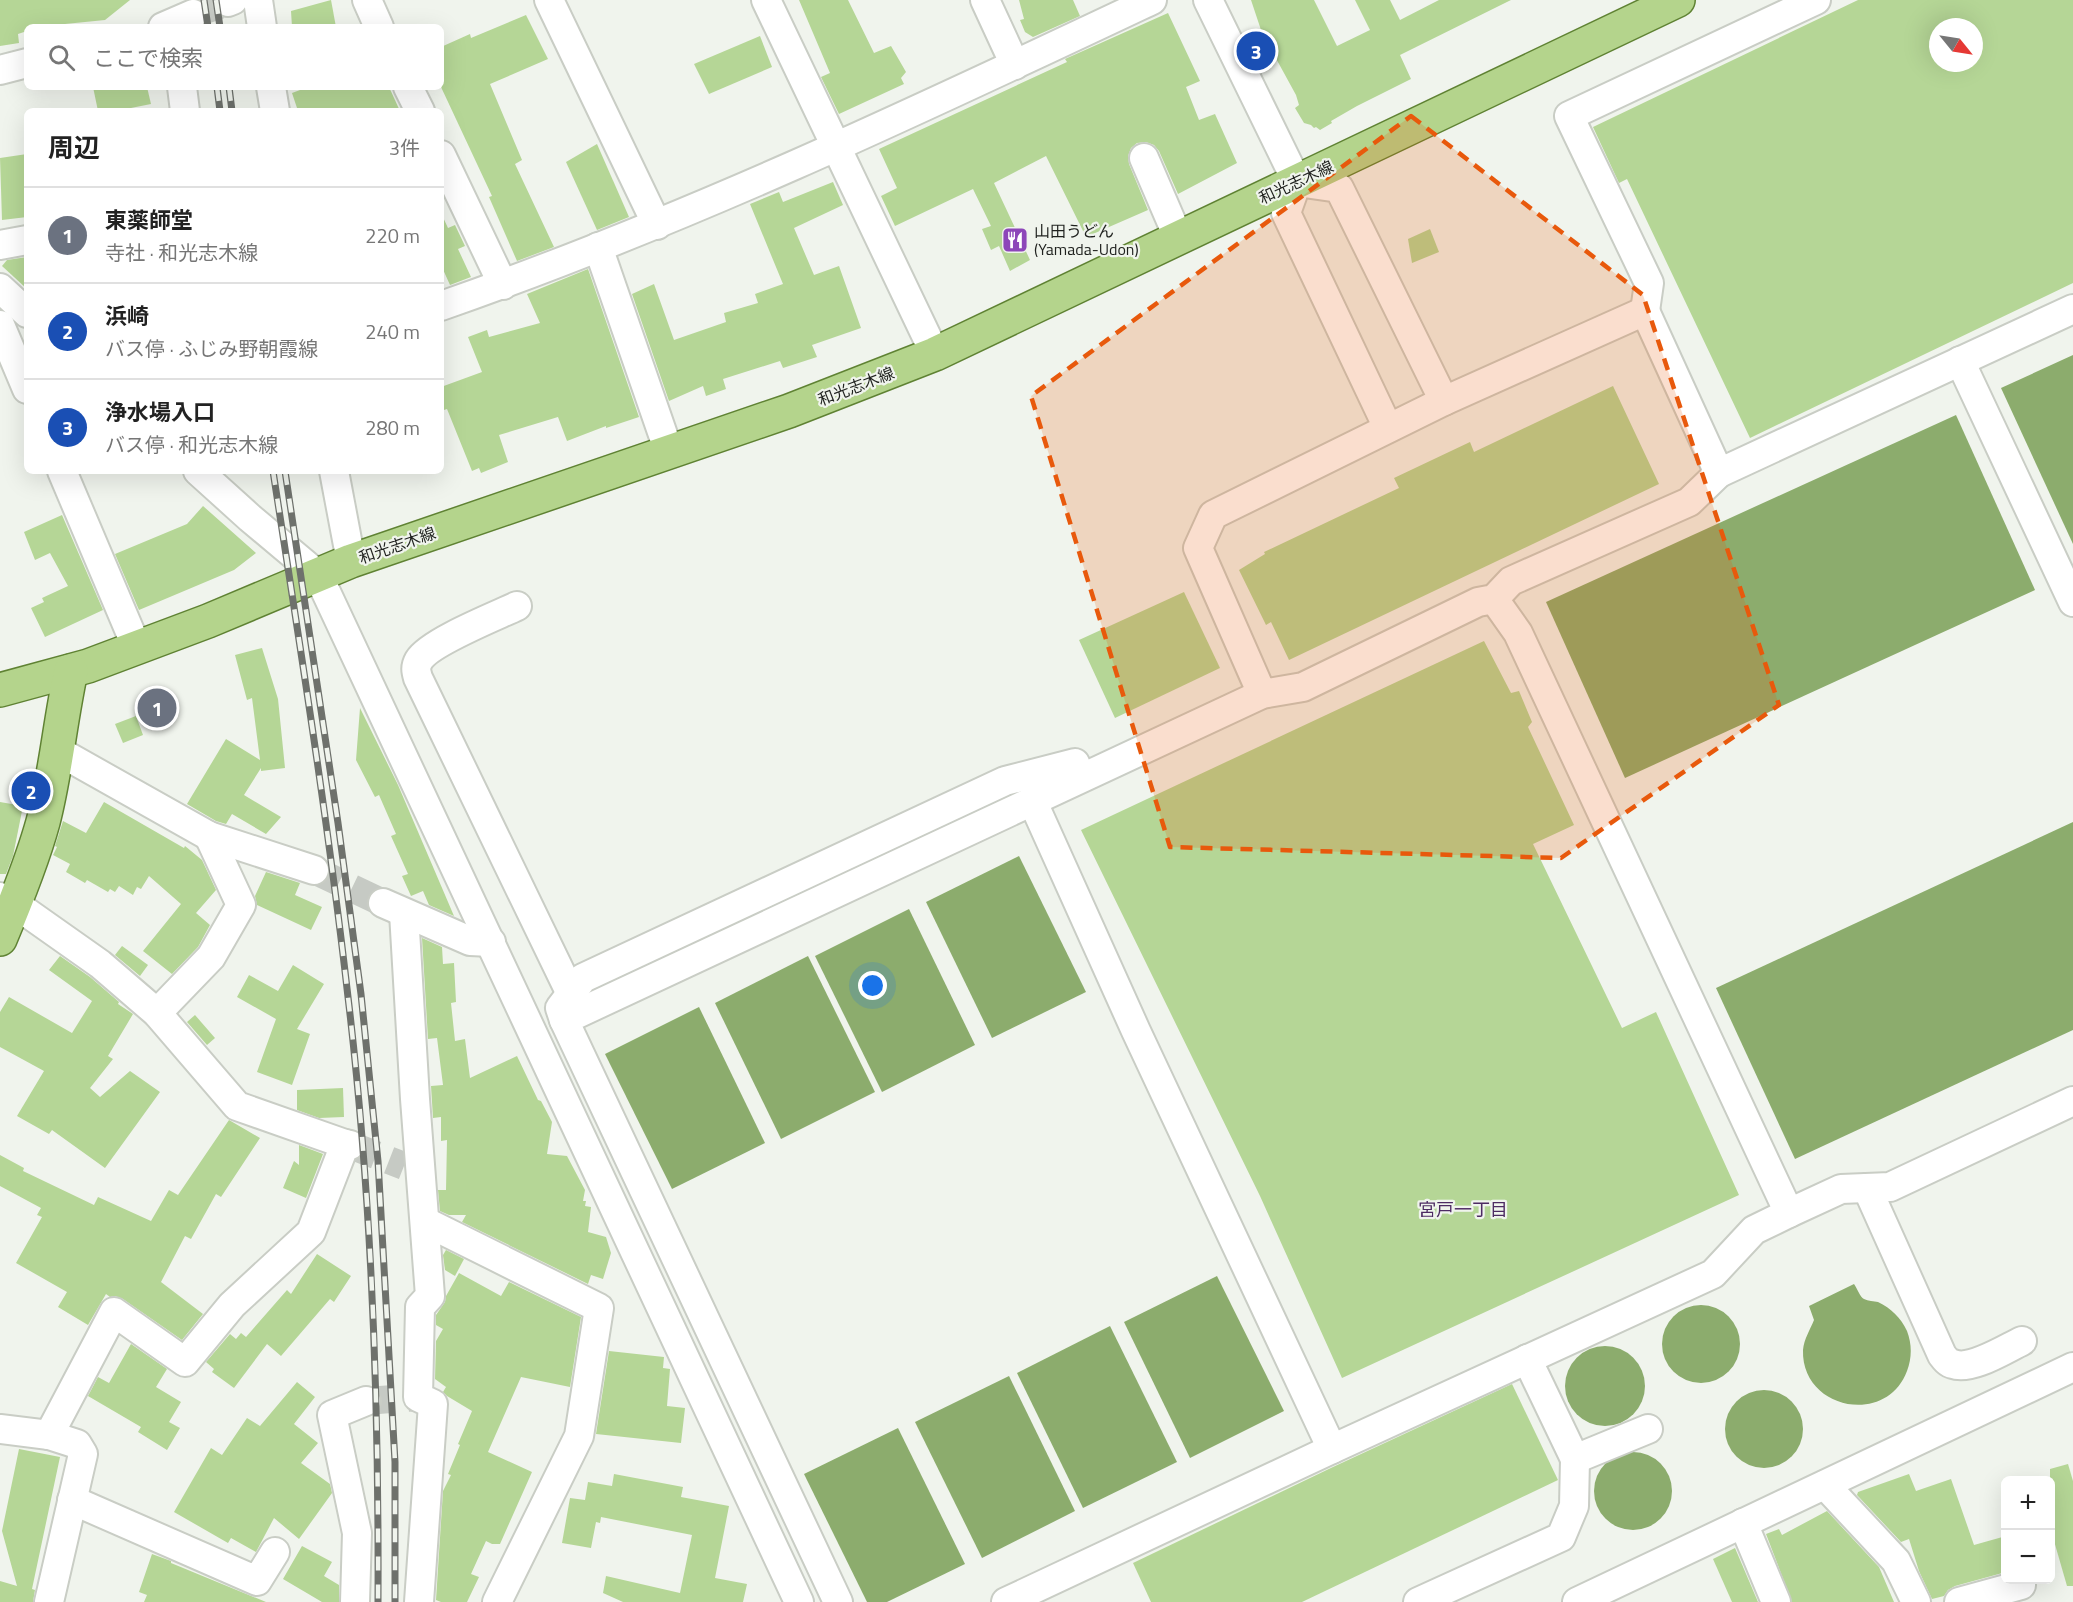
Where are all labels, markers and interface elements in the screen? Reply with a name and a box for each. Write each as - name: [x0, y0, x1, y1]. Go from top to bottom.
- north arrow: [1929, 18, 1983, 72]
- search box: [24, 24, 444, 90]
- pin: 3: [1236, 28, 1276, 74]
- icon: search: [45, 41, 78, 74]
- text: ここで検索: [93, 41, 203, 75]
- text: 周辺: [48, 128, 100, 167]
- text: 3件: [389, 132, 420, 163]
- street label: 和光志木線: [1255, 154, 1337, 210]
- text: 東薬師堂: [105, 203, 193, 237]
- place label: 山田うどん (Yamada-Udon): [1034, 219, 1139, 261]
- text: 1: [62, 220, 73, 251]
- text: 220 m: [365, 220, 420, 251]
- restaurant icon: 山田うどん (Yamada-Udon): [1000, 225, 1030, 255]
- text: 寺社 · 和光志木線: [105, 237, 258, 268]
- text: 浜崎: [105, 299, 149, 333]
- text: 2: [62, 316, 73, 347]
- text: 240 m: [365, 316, 420, 347]
- text: バス停 · ふじみ野朝霞線: [105, 333, 318, 364]
- street label: 和光志木線: [814, 360, 898, 412]
- text: 浄水場入口: [105, 395, 215, 429]
- text: 3: [62, 412, 73, 443]
- text: 280 m: [365, 412, 420, 443]
- text: バス停 · 和光志木線: [105, 429, 278, 460]
- street label: 和光志木線: [355, 521, 439, 569]
- pin: 1: [138, 686, 176, 730]
- pin: 2: [12, 768, 51, 814]
- your location: [858, 971, 887, 1000]
- district label: 宮戸一丁目: [1418, 1196, 1508, 1223]
- map controls: [2001, 1476, 2055, 1584]
- button: +: [2001, 1476, 2055, 1530]
- button: −: [2001, 1530, 2055, 1584]

